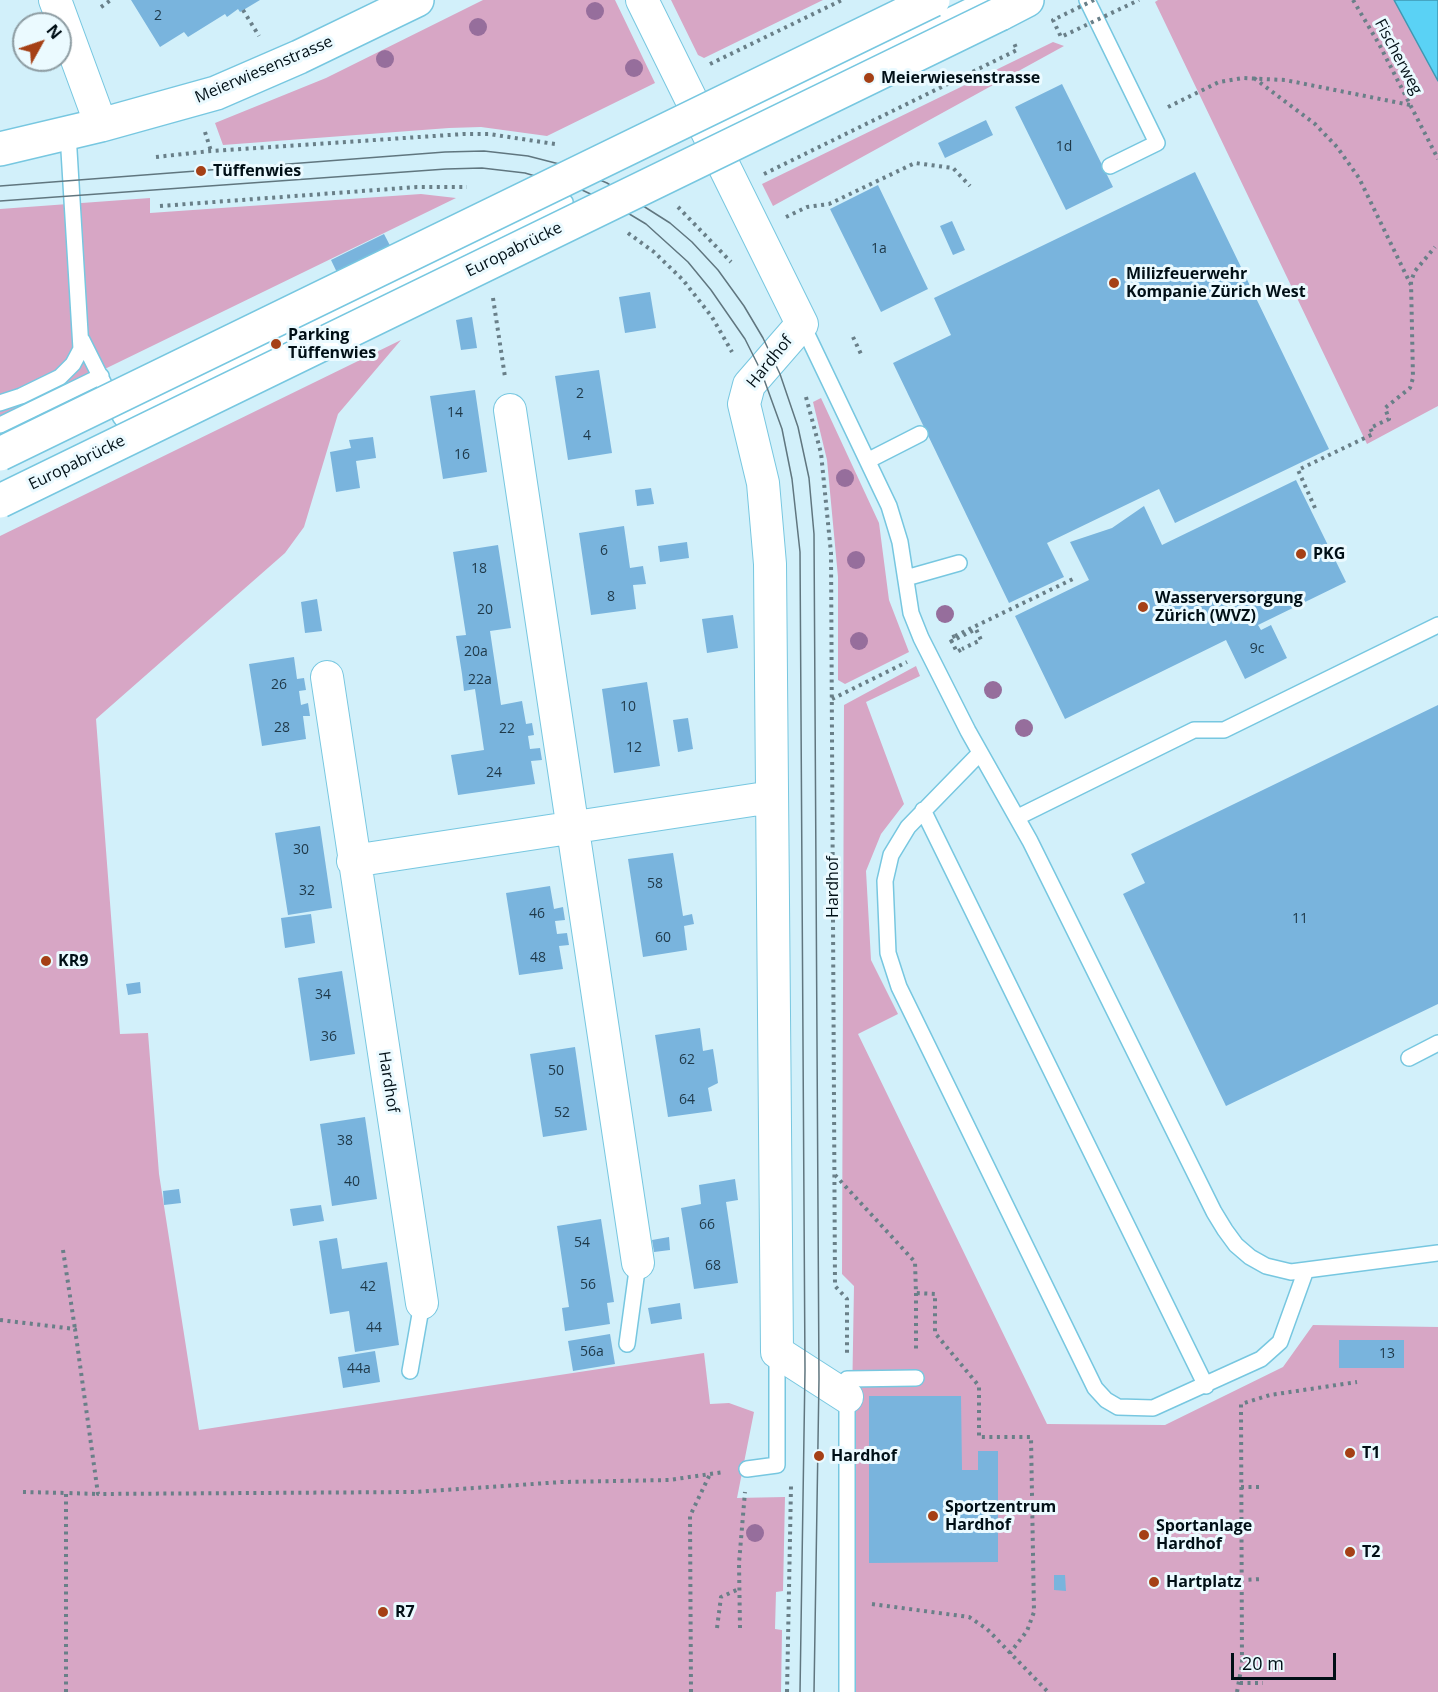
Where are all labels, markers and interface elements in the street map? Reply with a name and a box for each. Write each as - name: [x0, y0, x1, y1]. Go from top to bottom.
- house number: 2: [154, 8, 162, 24]
- north arrow: [12, 12, 72, 72]
- street label: Fischerweg: [1370, 16, 1426, 98]
- text: N: [42, 20, 67, 44]
- street label: Meierwiesenstrasse: [192, 32, 336, 108]
- place label: Meierwiesenstrasse: [881, 68, 1040, 88]
- marker: Meierwiesenstrasse: [862, 71, 876, 85]
- house number: 1d: [1056, 139, 1072, 155]
- place label: Tüffenwies: [213, 161, 301, 181]
- marker: Tüffenwies: [194, 164, 208, 178]
- street label: Europabrücke: [463, 218, 565, 282]
- house number: 1a: [871, 241, 887, 257]
- place label: Milizfeuerwehr Kompanie Zürich West: [1126, 264, 1306, 302]
- marker: Milizfeuerwehr Kompanie Zürich West: [1107, 276, 1121, 290]
- place label: Parking Tüffenwies: [288, 325, 376, 363]
- street label: Hardhof: [743, 332, 797, 392]
- marker: Parking Tüffenwies: [269, 337, 283, 351]
- house number: 2: [576, 386, 584, 402]
- house number: 14: [447, 405, 463, 421]
- house number: 4: [583, 428, 591, 444]
- street label: Europabrücke: [26, 431, 128, 495]
- house number: 16: [454, 447, 470, 463]
- house number: 6: [600, 543, 608, 559]
- place label: PKG: [1313, 544, 1345, 564]
- marker: PKG: [1294, 547, 1308, 561]
- house number: 18: [471, 561, 487, 577]
- place label: Wasserversorgung Zürich (WVZ): [1155, 588, 1303, 626]
- house number: 8: [607, 589, 615, 605]
- marker: Wasserversorgung Zürich (WVZ): [1136, 600, 1150, 614]
- house number: 20: [477, 602, 493, 618]
- house number: 9c: [1250, 641, 1264, 657]
- house number: 20a: [464, 644, 488, 660]
- house number: 22a: [468, 672, 492, 688]
- house number: 26: [271, 677, 287, 693]
- house number: 10: [620, 699, 636, 715]
- house number: 28: [274, 720, 290, 736]
- house number: 22: [499, 721, 515, 737]
- house number: 12: [626, 740, 642, 756]
- house number: 24: [486, 765, 502, 781]
- house number: 30: [293, 842, 309, 858]
- street label: Hardhof: [823, 856, 843, 918]
- house number: 58: [647, 876, 663, 892]
- house number: 32: [299, 883, 315, 899]
- house number: 46: [529, 906, 545, 922]
- house number: 11: [1292, 911, 1308, 927]
- house number: 60: [655, 930, 671, 946]
- house number: 48: [530, 950, 546, 966]
- place label: KR9: [58, 951, 88, 971]
- marker: KR9: [39, 954, 53, 968]
- house number: 34: [315, 987, 331, 1003]
- house number: 36: [321, 1029, 337, 1045]
- street label: Hardhof: [374, 1050, 402, 1114]
- house number: 62: [679, 1052, 695, 1068]
- house number: 50: [548, 1063, 564, 1079]
- house number: 64: [679, 1092, 695, 1108]
- house number: 52: [554, 1105, 570, 1121]
- house number: 38: [337, 1133, 353, 1149]
- house number: 40: [344, 1174, 360, 1190]
- house number: 66: [699, 1217, 715, 1233]
- house number: 54: [574, 1235, 590, 1251]
- house number: 68: [705, 1258, 721, 1274]
- house number: 56: [580, 1277, 596, 1293]
- house number: 42: [360, 1279, 376, 1295]
- house number: 44: [366, 1320, 382, 1336]
- house number: 56a: [580, 1344, 604, 1360]
- house number: 13: [1379, 1346, 1395, 1362]
- house number: 44a: [347, 1361, 371, 1377]
- place label: T1: [1362, 1443, 1380, 1463]
- place label: Hardhof: [831, 1446, 897, 1466]
- marker: T1: [1343, 1446, 1357, 1460]
- marker: Hardhof: [812, 1449, 826, 1463]
- place label: Sportzentrum Hardhof: [945, 1497, 1056, 1535]
- marker: Sportzentrum Hardhof: [926, 1509, 940, 1523]
- place label: Sportanlage Hardhof: [1156, 1516, 1252, 1554]
- marker: Sportanlage Hardhof: [1137, 1528, 1151, 1542]
- place label: T2: [1362, 1542, 1380, 1562]
- marker: T2: [1343, 1545, 1357, 1559]
- place label: Hartplatz: [1166, 1572, 1242, 1592]
- marker: Hartplatz: [1147, 1575, 1161, 1589]
- place label: R7: [395, 1602, 415, 1622]
- marker: R7: [376, 1605, 390, 1619]
- scale bar: [1234, 1641, 1339, 1679]
- text: 20 m: [1242, 1651, 1284, 1675]

